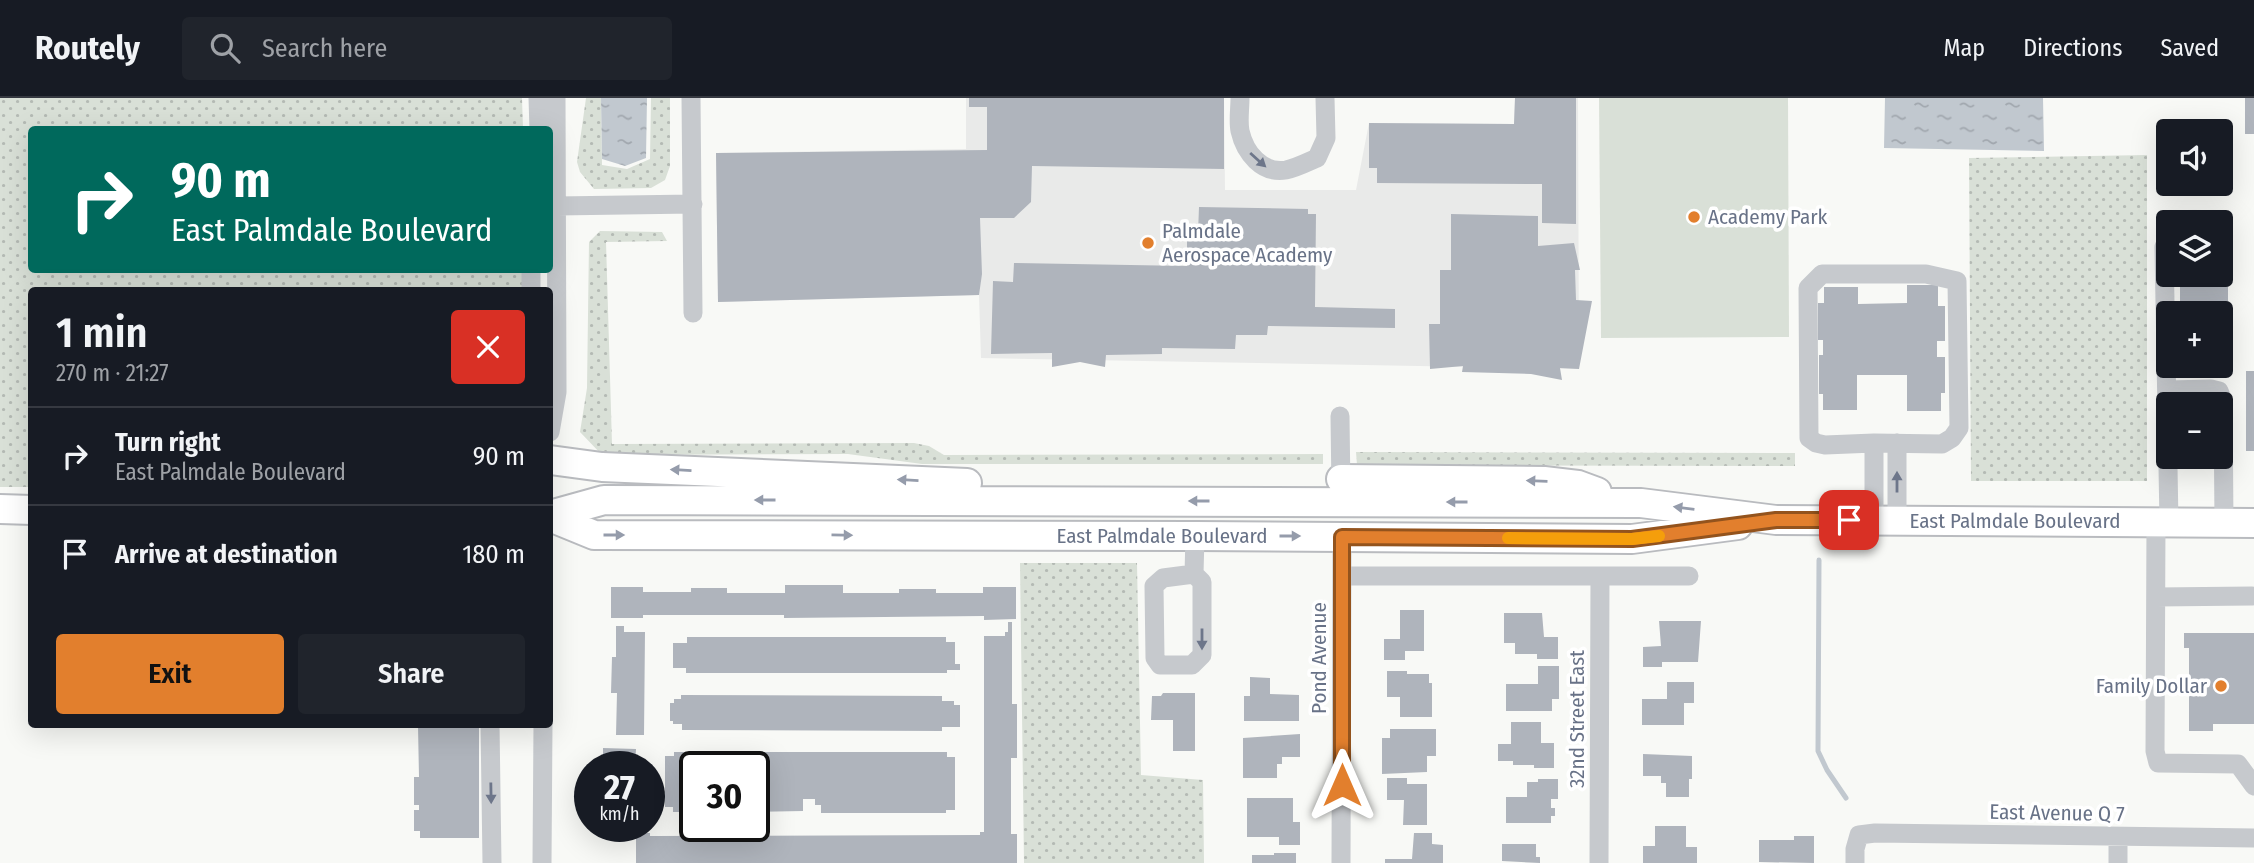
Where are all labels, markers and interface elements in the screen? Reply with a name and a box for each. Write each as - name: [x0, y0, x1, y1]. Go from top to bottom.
- search box: [182, 17, 672, 80]
- text: Routely: [35, 28, 140, 68]
- icon: search: [206, 29, 244, 67]
- text: Search here: [262, 33, 387, 64]
- text: Map: [1944, 34, 1985, 62]
- text: Directions: [2023, 34, 2122, 62]
- text: Saved: [2160, 34, 2219, 62]
- map controls: [2156, 119, 2233, 469]
- button: sound: [2156, 119, 2233, 196]
- text: 90 m: [171, 151, 271, 210]
- one-way arrow: [1249, 152, 1267, 168]
- icon: right: [56, 154, 147, 245]
- place label: Academy Park: [1708, 204, 1828, 230]
- marker: Academy Park: [1686, 209, 1702, 225]
- button: layers: [2156, 210, 2233, 287]
- text: East Palmdale Boulevard: [171, 211, 492, 249]
- place label: Palmdale Aerospace Academy: [1162, 218, 1333, 268]
- marker: Palmdale Aerospace Academy: [1140, 235, 1156, 251]
- button: +: [2156, 301, 2233, 378]
- text: 1 min: [56, 308, 147, 358]
- button: close: [451, 310, 525, 384]
- text: 270 m · 21:27: [56, 359, 169, 387]
- button: −: [2156, 392, 2233, 469]
- text: Turn right: [115, 427, 221, 458]
- icon: right: [56, 437, 94, 475]
- text: 90 m: [473, 441, 525, 472]
- text: East Palmdale Boulevard: [115, 458, 346, 486]
- one-way arrow: [670, 465, 692, 476]
- one-way arrow: [1891, 471, 1903, 493]
- one-way arrow: [897, 475, 919, 486]
- one-way arrow: [1526, 475, 1548, 486]
- pin: [1819, 490, 1879, 550]
- one-way arrow: [753, 494, 775, 506]
- one-way arrow: [1188, 496, 1210, 507]
- one-way arrow: [1445, 496, 1467, 508]
- icon: arrive: [1830, 501, 1868, 539]
- one-way arrow: [1672, 503, 1694, 514]
- street label: East Palmdale Boulevard: [1910, 508, 2120, 534]
- street label: East Palmdale Boulevard: [1057, 523, 1267, 549]
- one-way arrow: [604, 529, 626, 541]
- one-way arrow: [831, 530, 853, 541]
- one-way arrow: [1279, 530, 1301, 542]
- icon: arrive: [56, 535, 94, 573]
- text: Arrive at destination: [115, 539, 338, 570]
- text: 180 m: [462, 539, 525, 570]
- street label: Pond Avenue: [1306, 602, 1332, 714]
- one-way arrow: [1196, 628, 1208, 650]
- button: Exit: [56, 634, 284, 714]
- button: Share: [298, 634, 525, 714]
- street label: 32nd Street East: [1564, 650, 1590, 788]
- place label: Family Dollar: [2096, 673, 2208, 699]
- marker: Family Dollar: [2213, 678, 2229, 694]
- position arrow: [1305, 748, 1379, 822]
- speed limit sign: 30: [679, 751, 770, 842]
- text: 27: [604, 766, 635, 808]
- one-way arrow: [485, 782, 497, 804]
- street label: East Avenue Q 7: [1989, 799, 2125, 827]
- text: km/h: [599, 803, 640, 825]

